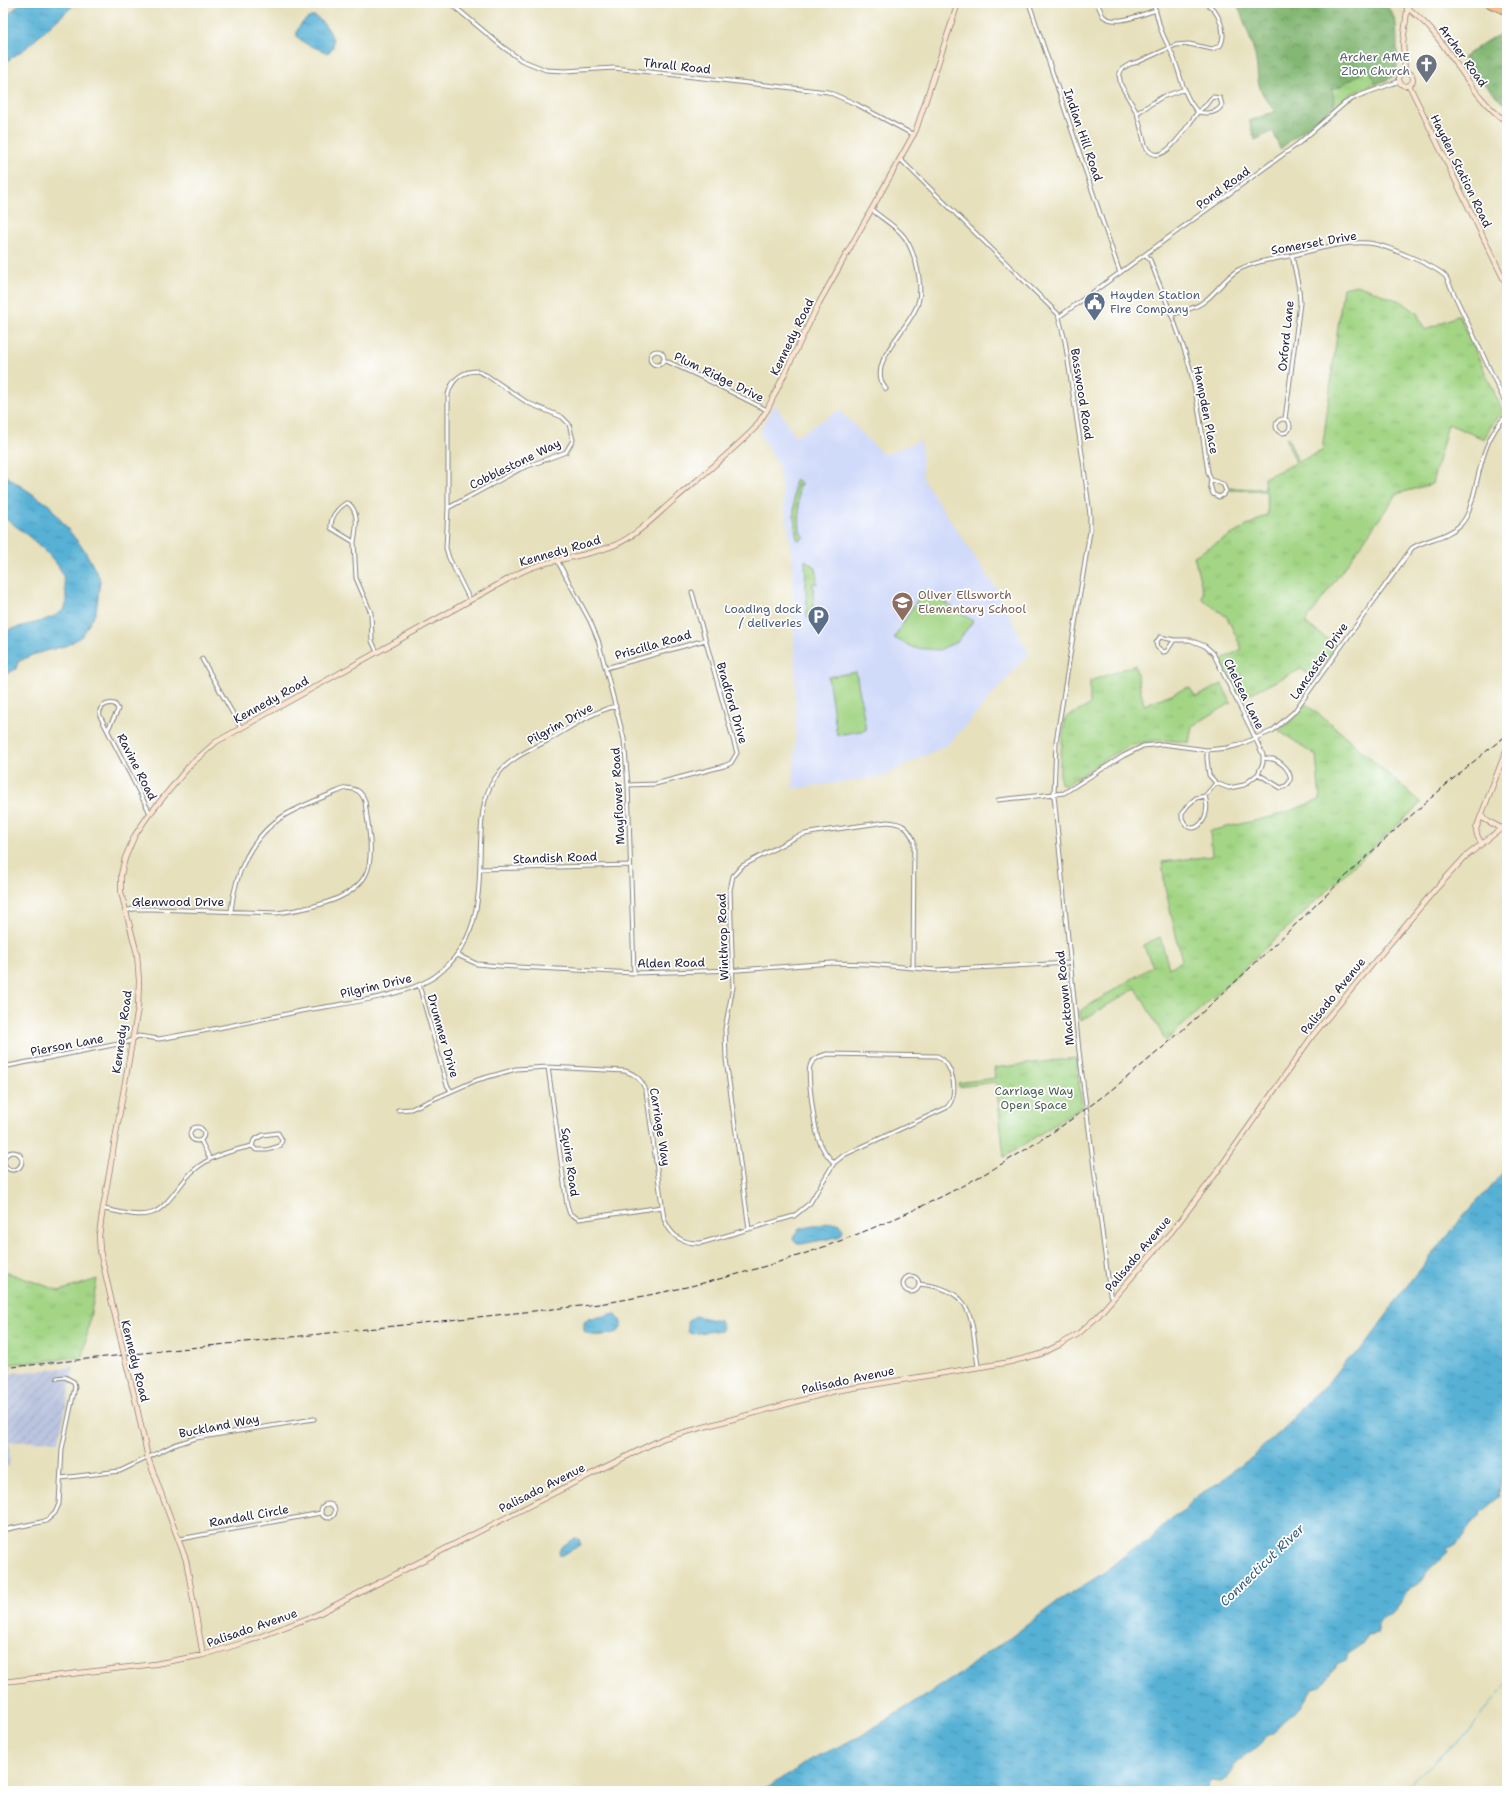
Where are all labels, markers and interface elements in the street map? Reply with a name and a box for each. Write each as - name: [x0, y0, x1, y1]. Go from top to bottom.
- street label: Archer Road: [1435, 22, 1491, 91]
- place label: Archer AME Zion Church: [1339, 49, 1410, 79]
- church icon: Archer AME Zion Church: [1413, 51, 1439, 84]
- street label: Thrall Road: [642, 54, 712, 78]
- street label: Indian Hill Road: [1060, 87, 1106, 184]
- street label: Hayden Station Road: [1427, 112, 1496, 231]
- street label: Pond Road: [1193, 163, 1253, 213]
- street label: Somerset Drive: [1270, 228, 1358, 258]
- place label: Hayden Station Fire Company: [1110, 287, 1200, 317]
- public building icon: Hayden Station Fire Company: [1081, 289, 1107, 322]
- street label: Kennedy Road: [766, 295, 818, 378]
- street label: Oxford Lane: [1274, 300, 1298, 372]
- street label: Basswood Road: [1067, 347, 1097, 441]
- street label: Plum Ridge Drive: [671, 348, 767, 406]
- street label: Hampden Place: [1190, 365, 1222, 456]
- street label: Cobblestone Way: [467, 435, 563, 493]
- street label: Kennedy Road: [517, 532, 603, 570]
- place label: Oliver Ellsworth Elementary School: [918, 587, 1026, 617]
- school or university icon: Oliver Ellsworth Elementary School: [890, 589, 916, 622]
- place label: Loading dock / deliveries: [724, 601, 802, 631]
- parking icon: Loading dock / deliveries: [805, 603, 831, 636]
- street label: Lancaster Drive: [1286, 619, 1352, 703]
- street label: Priscilla Road: [613, 626, 693, 664]
- street label: Chelsea Lane: [1220, 656, 1268, 732]
- street label: Bradford Drive: [713, 660, 751, 746]
- street label: Kennedy Road: [230, 672, 312, 727]
- street label: Pilgrim Drive: [524, 699, 596, 749]
- street label: Ravine Road: [113, 731, 161, 803]
- street label: Mayflower Road: [607, 747, 629, 845]
- street label: Standish Road: [512, 849, 598, 867]
- street label: Winthrop Road: [713, 893, 733, 981]
- street label: Glenwood Drive: [132, 894, 224, 910]
- street label: Macktown Road: [1052, 949, 1078, 1046]
- street label: Alden Road: [637, 954, 705, 972]
- street label: Palisado Avenue: [1297, 954, 1369, 1038]
- street label: Pilgrim Drive: [339, 970, 414, 1002]
- street label: Kennedy Road: [108, 989, 136, 1075]
- street label: Drummer Drive: [423, 992, 463, 1080]
- street label: Pierson Lane: [29, 1030, 105, 1060]
- park label: Carriage Way Open Space: [995, 1083, 1074, 1113]
- street label: Carriage Way: [646, 1087, 674, 1167]
- street label: Squire Road: [557, 1126, 583, 1198]
- street label: Palisado Avenue: [1101, 1212, 1175, 1295]
- street label: Kennedy Road: [117, 1318, 153, 1404]
- street label: Palisado Avenue: [800, 1362, 896, 1398]
- street label: Buckland Way: [177, 1410, 261, 1442]
- street label: Palisado Avenue: [496, 1459, 588, 1517]
- street label: Randall Circle: [208, 1501, 290, 1531]
- water label: Connecticut River: [1216, 1520, 1309, 1610]
- street label: Palisado Avenue: [205, 1605, 300, 1651]

